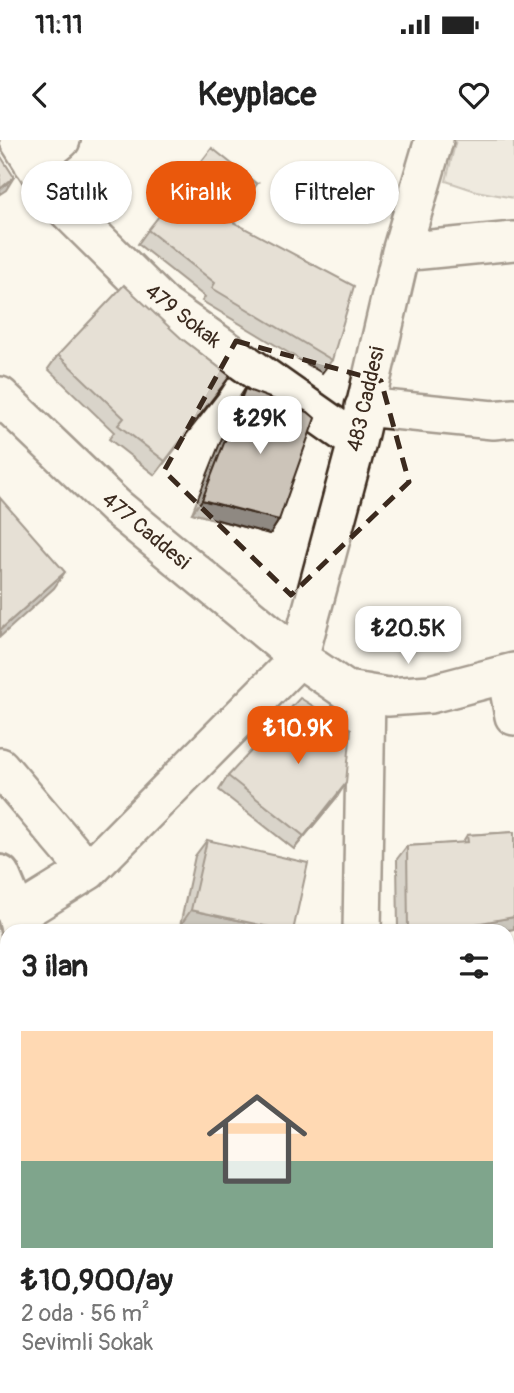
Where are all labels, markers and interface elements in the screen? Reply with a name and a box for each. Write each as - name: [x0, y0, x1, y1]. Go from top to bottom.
- text: 11:11: [35, 9, 83, 41]
- text: Keyplace: [198, 75, 316, 115]
- icon: back: [21, 76, 59, 114]
- icon: heart: [455, 76, 493, 114]
- chip: Satılık: [21, 161, 132, 224]
- chip: Kiralık: [146, 161, 256, 224]
- chip: Filtreler: [270, 161, 399, 224]
- street label: 479 Sokak: [139, 278, 227, 354]
- street label: 483 Caddesi: [341, 344, 391, 454]
- pin: ₺29K: [219, 396, 301, 456]
- text: ₺29K: [234, 404, 286, 433]
- street label: 477 Caddesi: [96, 486, 196, 576]
- pin: ₺20.5K: [351, 606, 465, 666]
- text: ₺20.5K: [371, 614, 445, 643]
- pin: ₺10.9K: [241, 706, 355, 766]
- text: ₺10.9K: [263, 714, 333, 743]
- icon: filters: [455, 947, 493, 985]
- text: 3 ilan: [21, 948, 88, 985]
- icon: home: [194, 1076, 320, 1202]
- text: ₺10,900/ay: [21, 1262, 173, 1299]
- text: 2 oda · 56 m²: [21, 1299, 150, 1328]
- text: Sevimli Sokak: [21, 1328, 153, 1357]

